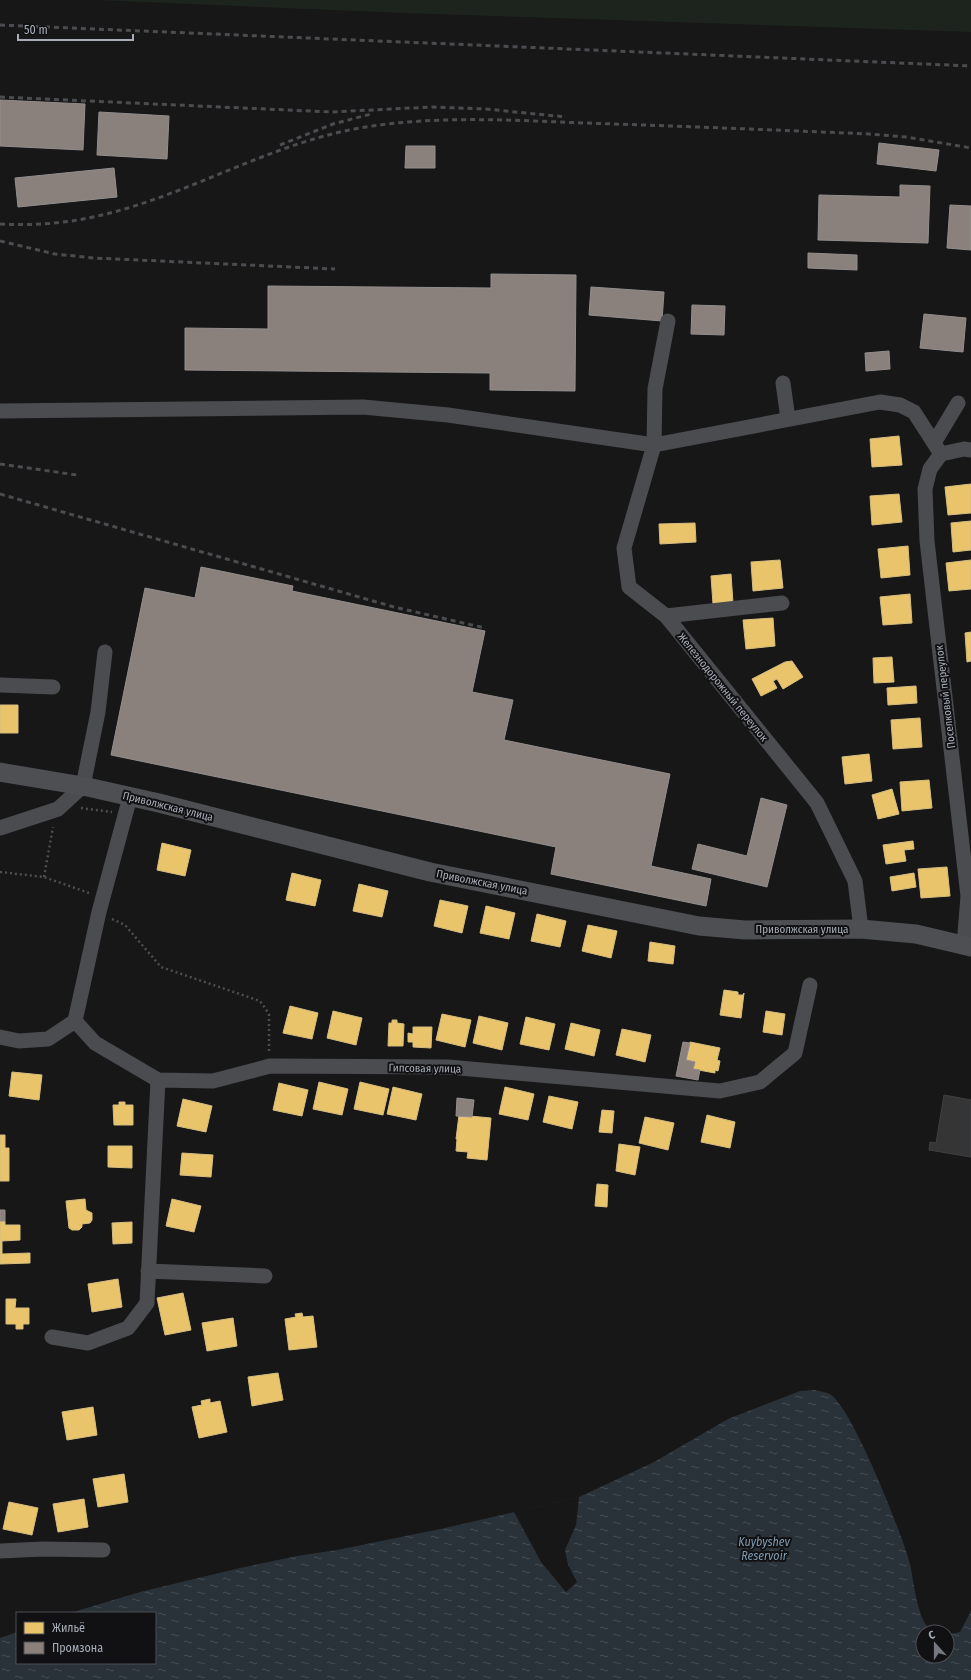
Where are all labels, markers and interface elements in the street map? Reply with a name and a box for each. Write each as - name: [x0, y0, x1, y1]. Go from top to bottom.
- scale bar: [18, 16, 133, 42]
- text: 50 m: [24, 23, 48, 37]
- street label: Железнодорожный переулок: [675, 630, 771, 745]
- street label: Поселковый переулок: [933, 644, 958, 749]
- street label: Приволжская улица: [121, 789, 214, 824]
- street label: Приволжская улица: [435, 867, 529, 898]
- street label: Приволжская улица: [756, 923, 848, 936]
- street label: Гипсовая улица: [389, 1061, 461, 1076]
- water label: Kuybyshev Reservoir: [738, 1535, 790, 1563]
- legend: [16, 1612, 156, 1664]
- text: Жильё: [52, 1621, 85, 1635]
- north arrow: [915, 1624, 955, 1664]
- text: С: [927, 1628, 937, 1642]
- text: Промзона: [52, 1641, 103, 1655]

